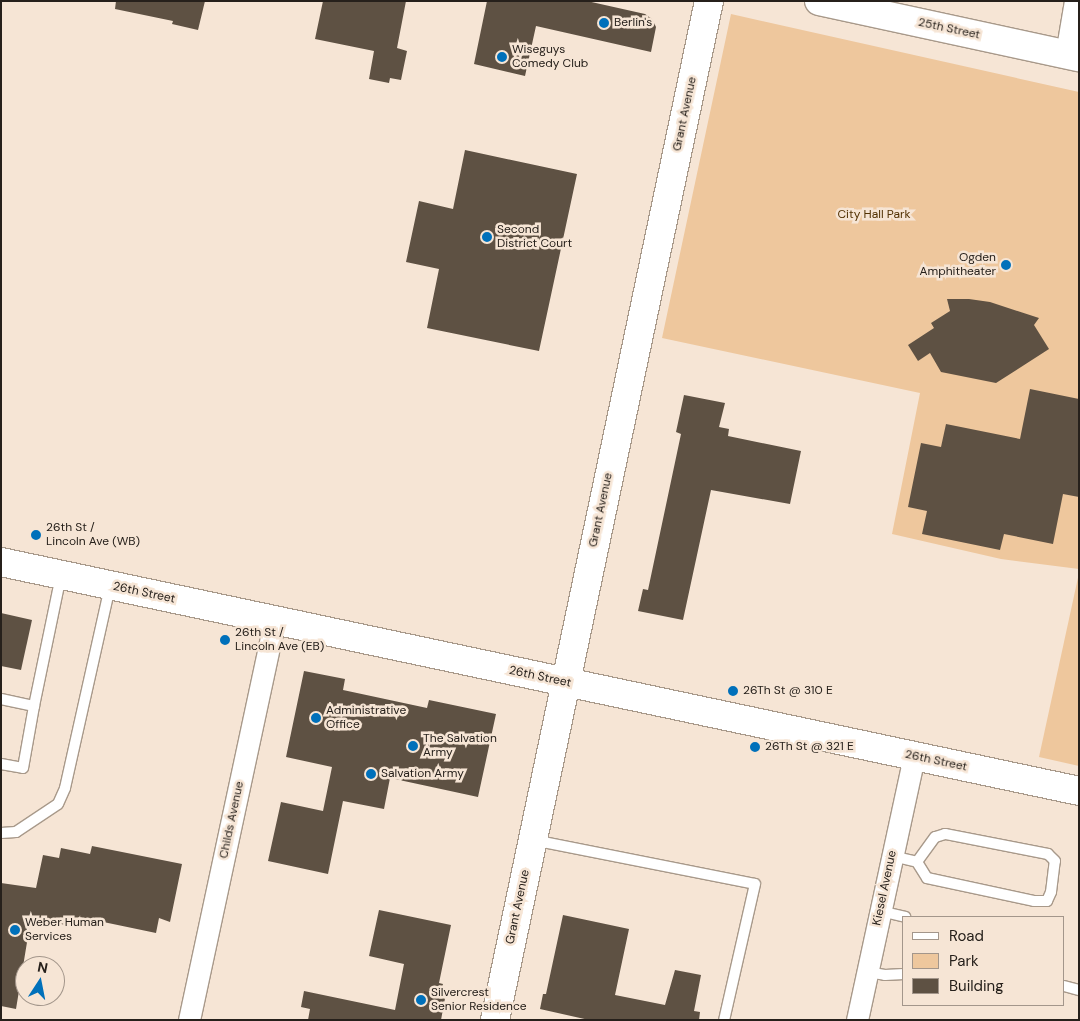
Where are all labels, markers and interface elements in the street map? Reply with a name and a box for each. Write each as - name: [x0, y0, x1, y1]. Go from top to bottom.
- street label: 25th Street: [917, 15, 981, 43]
- place label: Berlin's: [614, 16, 652, 30]
- marker: Berlin's: [598, 17, 610, 29]
- place label: Wiseguys Comedy Club: [512, 43, 588, 71]
- marker: Wiseguys Comedy Club: [496, 51, 508, 63]
- street label: Grant Avenue: [670, 76, 700, 152]
- park label: City Hall Park: [838, 208, 910, 222]
- place label: Second District Court: [497, 223, 572, 251]
- marker: Second District Court: [481, 231, 493, 243]
- place label: Ogden Amphitheater: [919, 251, 996, 279]
- marker: Ogden Amphitheater: [1000, 259, 1012, 271]
- street label: Grant Avenue: [586, 472, 616, 548]
- place label: 26th St / Lincoln Ave (WB): [46, 521, 140, 549]
- marker: 26th St / Lincoln Ave (WB): [30, 529, 42, 541]
- street label: 26th Street: [112, 579, 176, 607]
- place label: 26th St / Lincoln Ave (EB): [235, 626, 324, 654]
- marker: 26th St / Lincoln Ave (EB): [219, 634, 231, 646]
- street label: 26th Street: [508, 663, 572, 691]
- place label: 26Th St @ 310 E: [743, 684, 833, 698]
- marker: 26Th St @ 310 E: [727, 685, 739, 697]
- place label: Administrative Office: [326, 704, 406, 732]
- marker: Administrative Office: [310, 712, 322, 724]
- place label: The Salvation Army: [423, 732, 497, 760]
- marker: The Salvation Army: [407, 740, 419, 752]
- place label: 26Th St @ 321 E: [765, 740, 854, 754]
- marker: 26Th St @ 321 E: [749, 741, 761, 753]
- street label: 26th Street: [904, 747, 968, 775]
- place label: Salvation Army: [381, 767, 464, 781]
- marker: Salvation Army: [365, 768, 377, 780]
- street label: Childs Avenue: [217, 780, 247, 860]
- street label: Kiesel Avenue: [870, 849, 900, 927]
- street label: Grant Avenue: [503, 869, 533, 945]
- place label: Weber Human Services: [25, 916, 104, 944]
- legend: [902, 916, 1065, 1006]
- marker: Weber Human Services: [9, 924, 21, 936]
- text: Road: [949, 926, 984, 946]
- text: Park: [949, 951, 979, 971]
- north arrow: [15, 956, 65, 1006]
- text: N: [36, 957, 49, 977]
- text: Building: [949, 976, 1004, 996]
- place label: Silvercrest Senior Residence: [431, 986, 527, 1014]
- marker: Silvercrest Senior Residence: [415, 994, 427, 1006]

